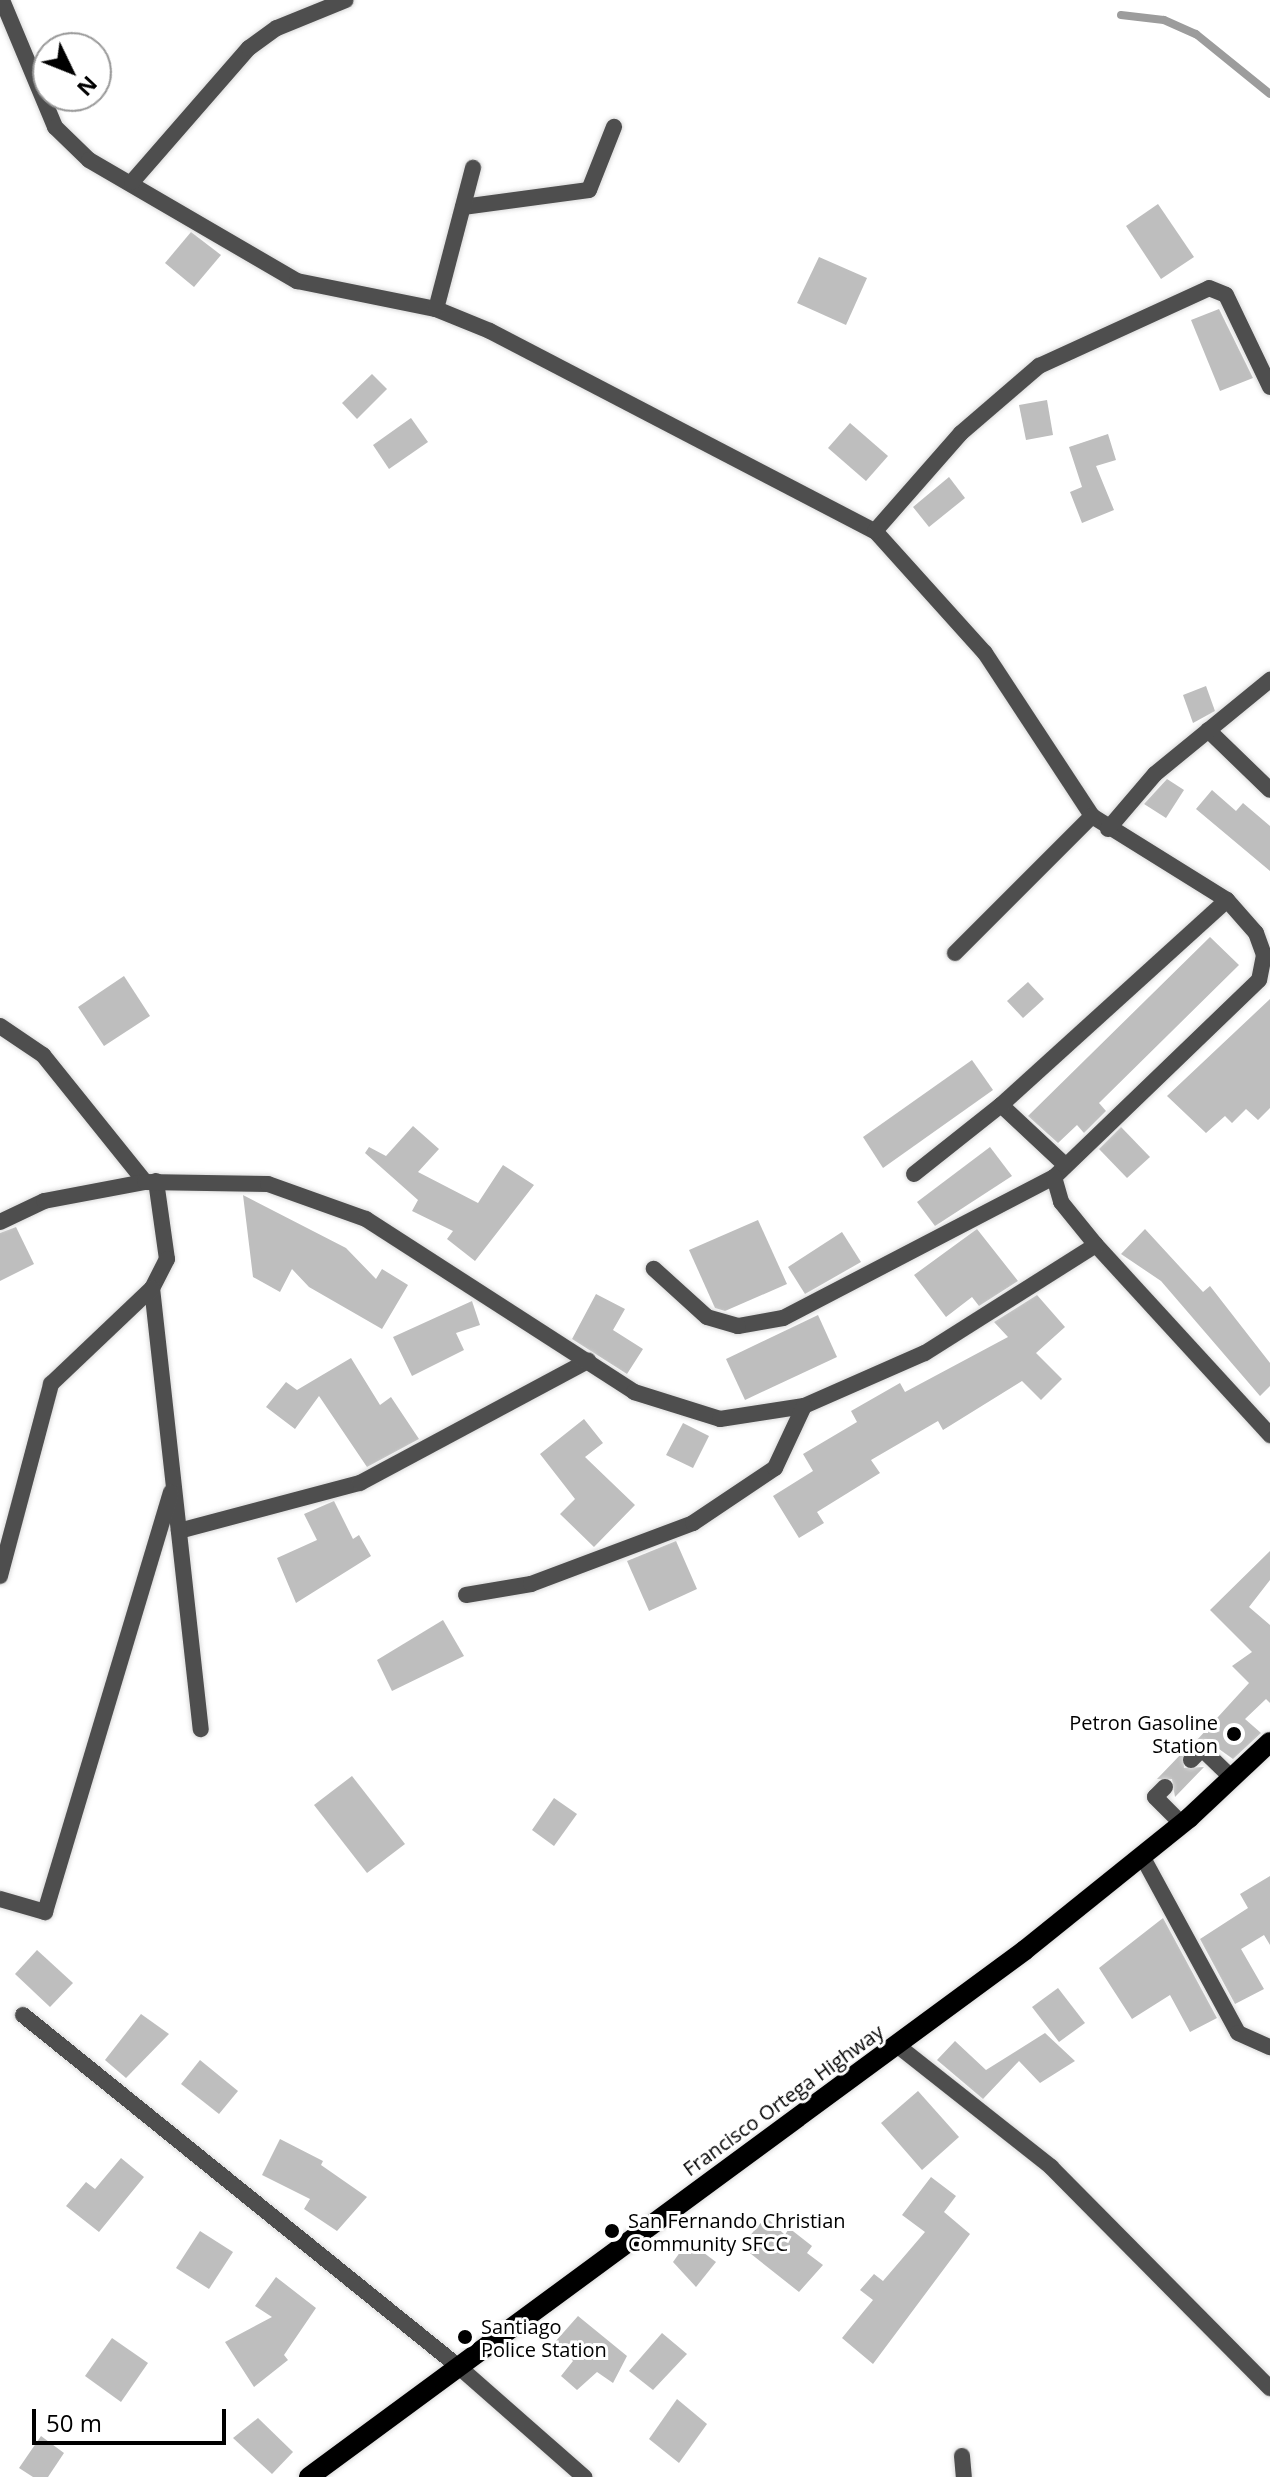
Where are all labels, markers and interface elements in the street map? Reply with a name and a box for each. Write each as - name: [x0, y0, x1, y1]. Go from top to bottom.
- north arrow: [32, 32, 112, 112]
- text: N: [71, 70, 105, 104]
- place label: Petron Gasoline Station: [1069, 1710, 1218, 1757]
- marker: Petron Gasoline Station: [1225, 1725, 1243, 1743]
- street label: Francisco Ortega Highway: [678, 2019, 888, 2181]
- place label: San Fernando Christian Community SFCC: [628, 2208, 846, 2255]
- marker: San Fernando Christian Community SFCC: [603, 2222, 621, 2240]
- place label: Santiago Police Station: [481, 2314, 607, 2361]
- marker: Santiago Police Station: [456, 2328, 474, 2346]
- scale bar: [36, 2393, 230, 2443]
- text: 50 m: [46, 2406, 102, 2439]

